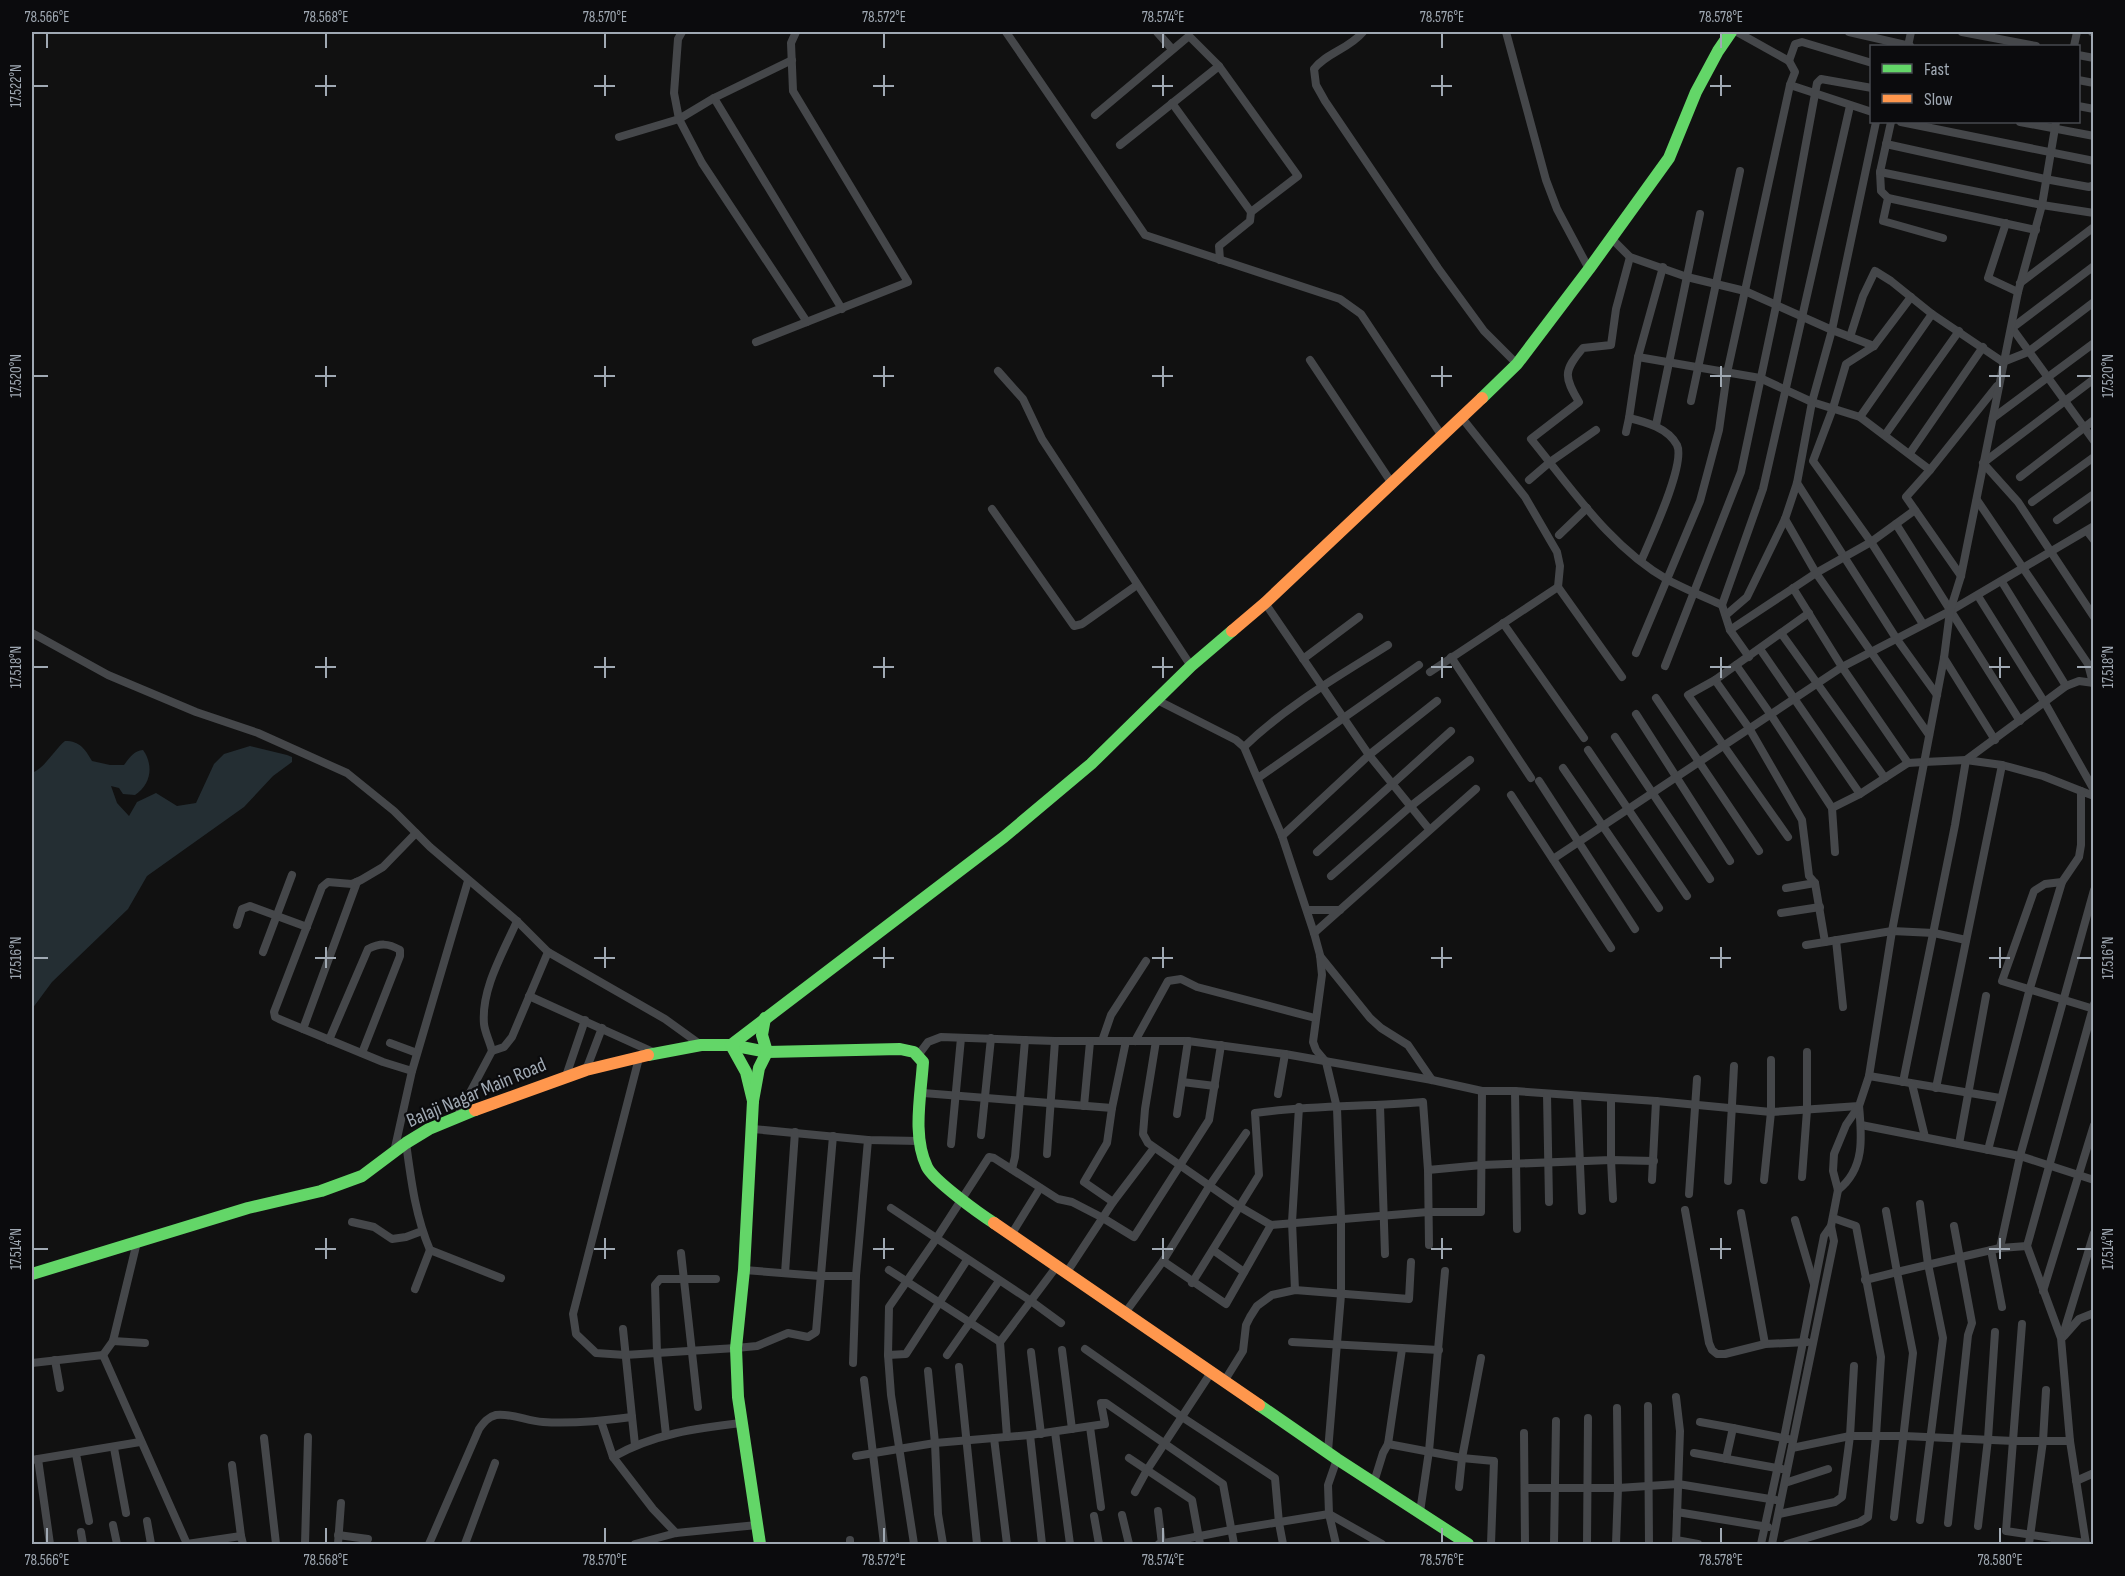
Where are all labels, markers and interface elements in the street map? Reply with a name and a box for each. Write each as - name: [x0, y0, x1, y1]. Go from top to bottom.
- text: 78.566°E: [24, 8, 70, 27]
- text: 78.568°E: [304, 8, 348, 27]
- text: 78.570°E: [583, 8, 627, 27]
- text: 78.572°E: [862, 8, 906, 27]
- text: 78.574°E: [1142, 8, 1184, 27]
- text: 78.576°E: [1420, 8, 1464, 27]
- text: 78.578°E: [1699, 8, 1743, 27]
- legend: [1870, 45, 2080, 123]
- text: Fast: [1924, 59, 1950, 80]
- text: 17.522°N: [7, 64, 26, 108]
- text: Slow: [1924, 89, 1953, 110]
- text: 17.520°N: [7, 354, 26, 398]
- text: 17.520°N: [2099, 354, 2118, 398]
- text: 17.518°N: [7, 646, 26, 688]
- text: 17.518°N: [2099, 646, 2118, 688]
- text: 17.516°N: [7, 937, 26, 979]
- text: 17.516°N: [2099, 937, 2118, 979]
- street label: Balaji Nagar Main Road: [403, 1053, 550, 1133]
- text: 17.514°N: [7, 1228, 26, 1270]
- text: 17.514°N: [2099, 1228, 2118, 1270]
- text: 78.566°E: [24, 1551, 70, 1570]
- text: 78.568°E: [304, 1551, 348, 1570]
- text: 78.570°E: [583, 1551, 627, 1570]
- text: 78.572°E: [862, 1551, 906, 1570]
- text: 78.574°E: [1142, 1551, 1184, 1570]
- text: 78.576°E: [1420, 1551, 1464, 1570]
- text: 78.578°E: [1699, 1551, 1743, 1570]
- text: 78.580°E: [1977, 1551, 2023, 1570]

